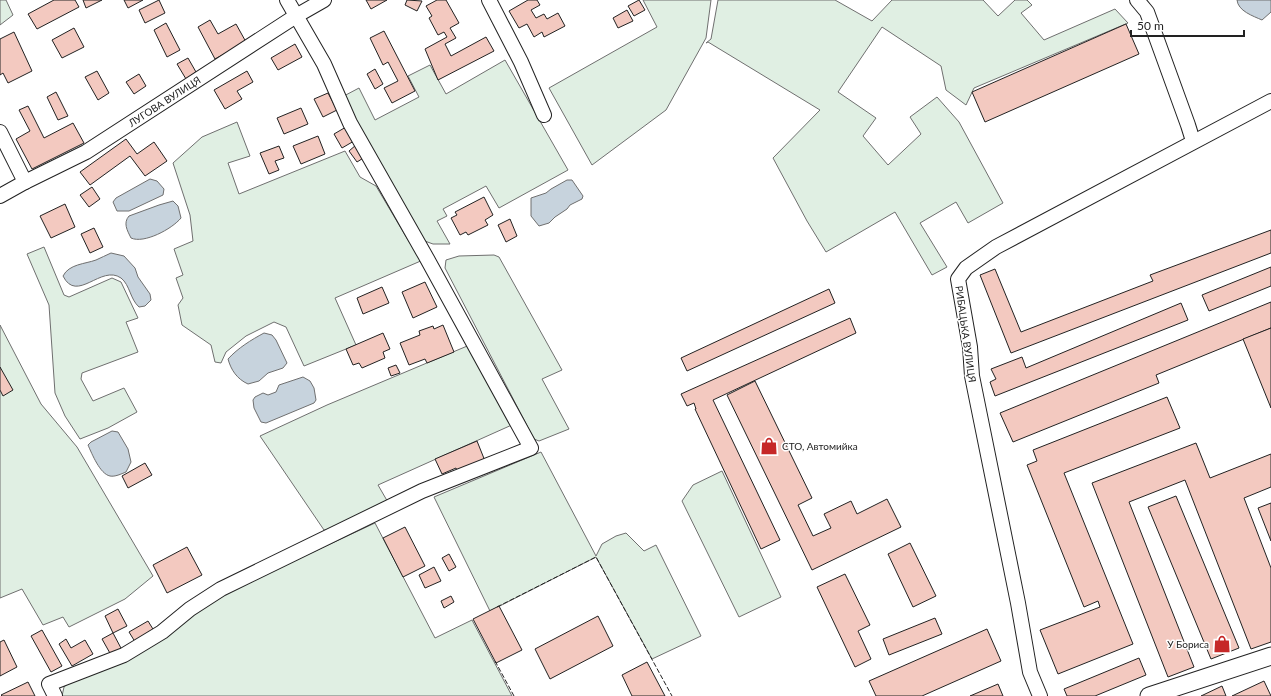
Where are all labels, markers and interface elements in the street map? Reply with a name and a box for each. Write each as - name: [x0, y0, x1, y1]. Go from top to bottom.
- scale bar: [1131, 12, 1244, 38]
- text: 50 m: [1137, 18, 1164, 33]
- street label: ЛУГОВА ВУЛИЦЯ: [125, 73, 203, 130]
- street label: РИБАЦЬКА ВУЛИЦЯ: [953, 285, 979, 383]
- shop icon: СТО, Автомийка: [759, 436, 779, 456]
- place label: СТО, Автомийка: [782, 440, 858, 452]
- shop icon: У Бориса: [1212, 634, 1232, 654]
- place label: У Бориса: [1167, 638, 1209, 650]

